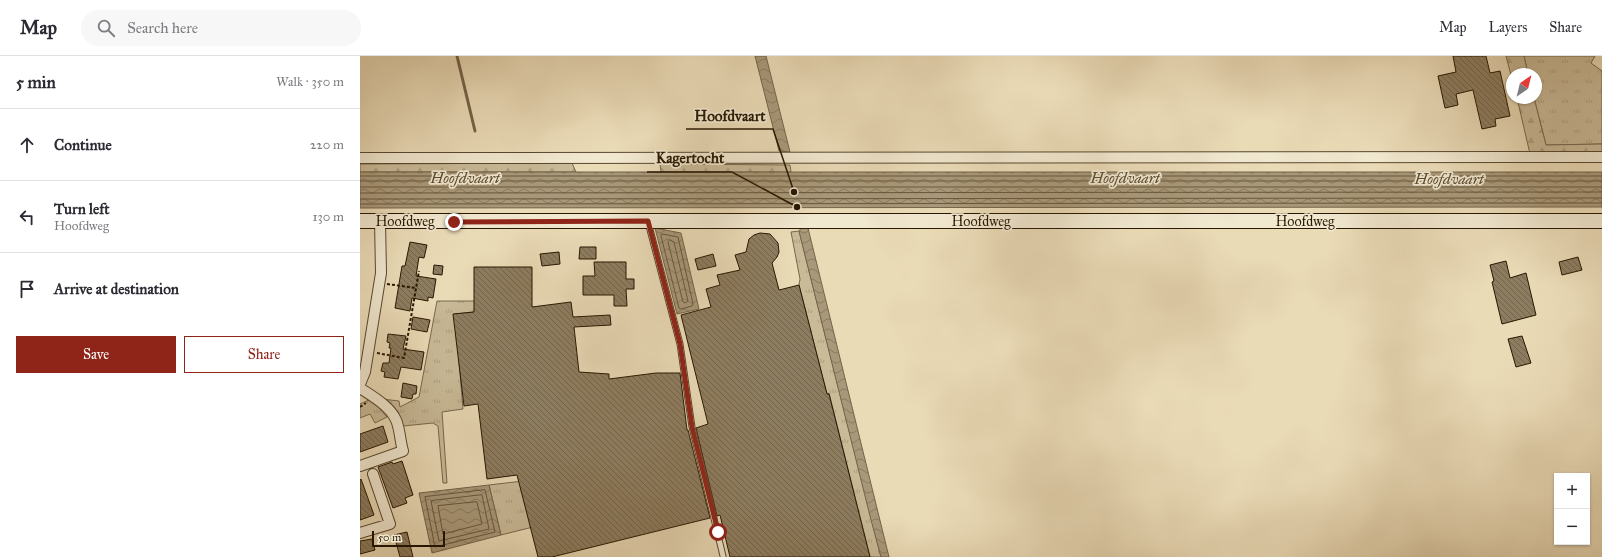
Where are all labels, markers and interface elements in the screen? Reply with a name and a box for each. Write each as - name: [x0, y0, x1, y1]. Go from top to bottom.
- search box: [81, 10, 361, 46]
- text: Map: [20, 16, 57, 39]
- icon: search: [95, 17, 117, 39]
- text: Search here: [127, 19, 198, 37]
- text: Map: [1439, 19, 1467, 36]
- text: Layers: [1489, 19, 1527, 36]
- text: Share: [1549, 19, 1582, 36]
- north arrow: [1506, 68, 1542, 104]
- text: 5 min: [16, 72, 56, 93]
- text: Walk · 350 m: [276, 74, 344, 90]
- callout: Hoofdvaart: [686, 102, 773, 129]
- text: Hoofdvaart: [694, 107, 766, 125]
- icon: ahead: [16, 134, 38, 156]
- text: Continue: [54, 136, 112, 154]
- text: 220 m: [310, 137, 344, 153]
- callout: Kagertocht: [647, 145, 732, 172]
- text: Kagertocht: [656, 149, 725, 168]
- water label: Hoofdvaart: [429, 169, 501, 187]
- water label: Hoofdvaart: [1089, 169, 1161, 187]
- water label: Hoofdvaart: [1413, 170, 1485, 188]
- text: Turn left: [54, 200, 110, 218]
- icon: left: [16, 206, 38, 228]
- text: 130 m: [312, 209, 344, 225]
- street label: Hoofdweg: [375, 213, 435, 230]
- route end: [445, 213, 463, 231]
- street label: Hoofdweg: [951, 213, 1011, 230]
- street label: Hoofdweg: [1275, 213, 1335, 230]
- text: Hoofdweg: [54, 218, 109, 234]
- icon: arrive: [16, 278, 38, 300]
- text: Arrive at destination: [54, 280, 179, 298]
- button: Save: [16, 336, 176, 373]
- button: Share: [184, 336, 344, 373]
- map controls: [1554, 473, 1590, 545]
- button: +: [1554, 473, 1590, 509]
- button: −: [1554, 509, 1590, 545]
- route start: [709, 523, 727, 541]
- scale bar: [372, 529, 445, 548]
- text: 50 m: [378, 531, 401, 544]

